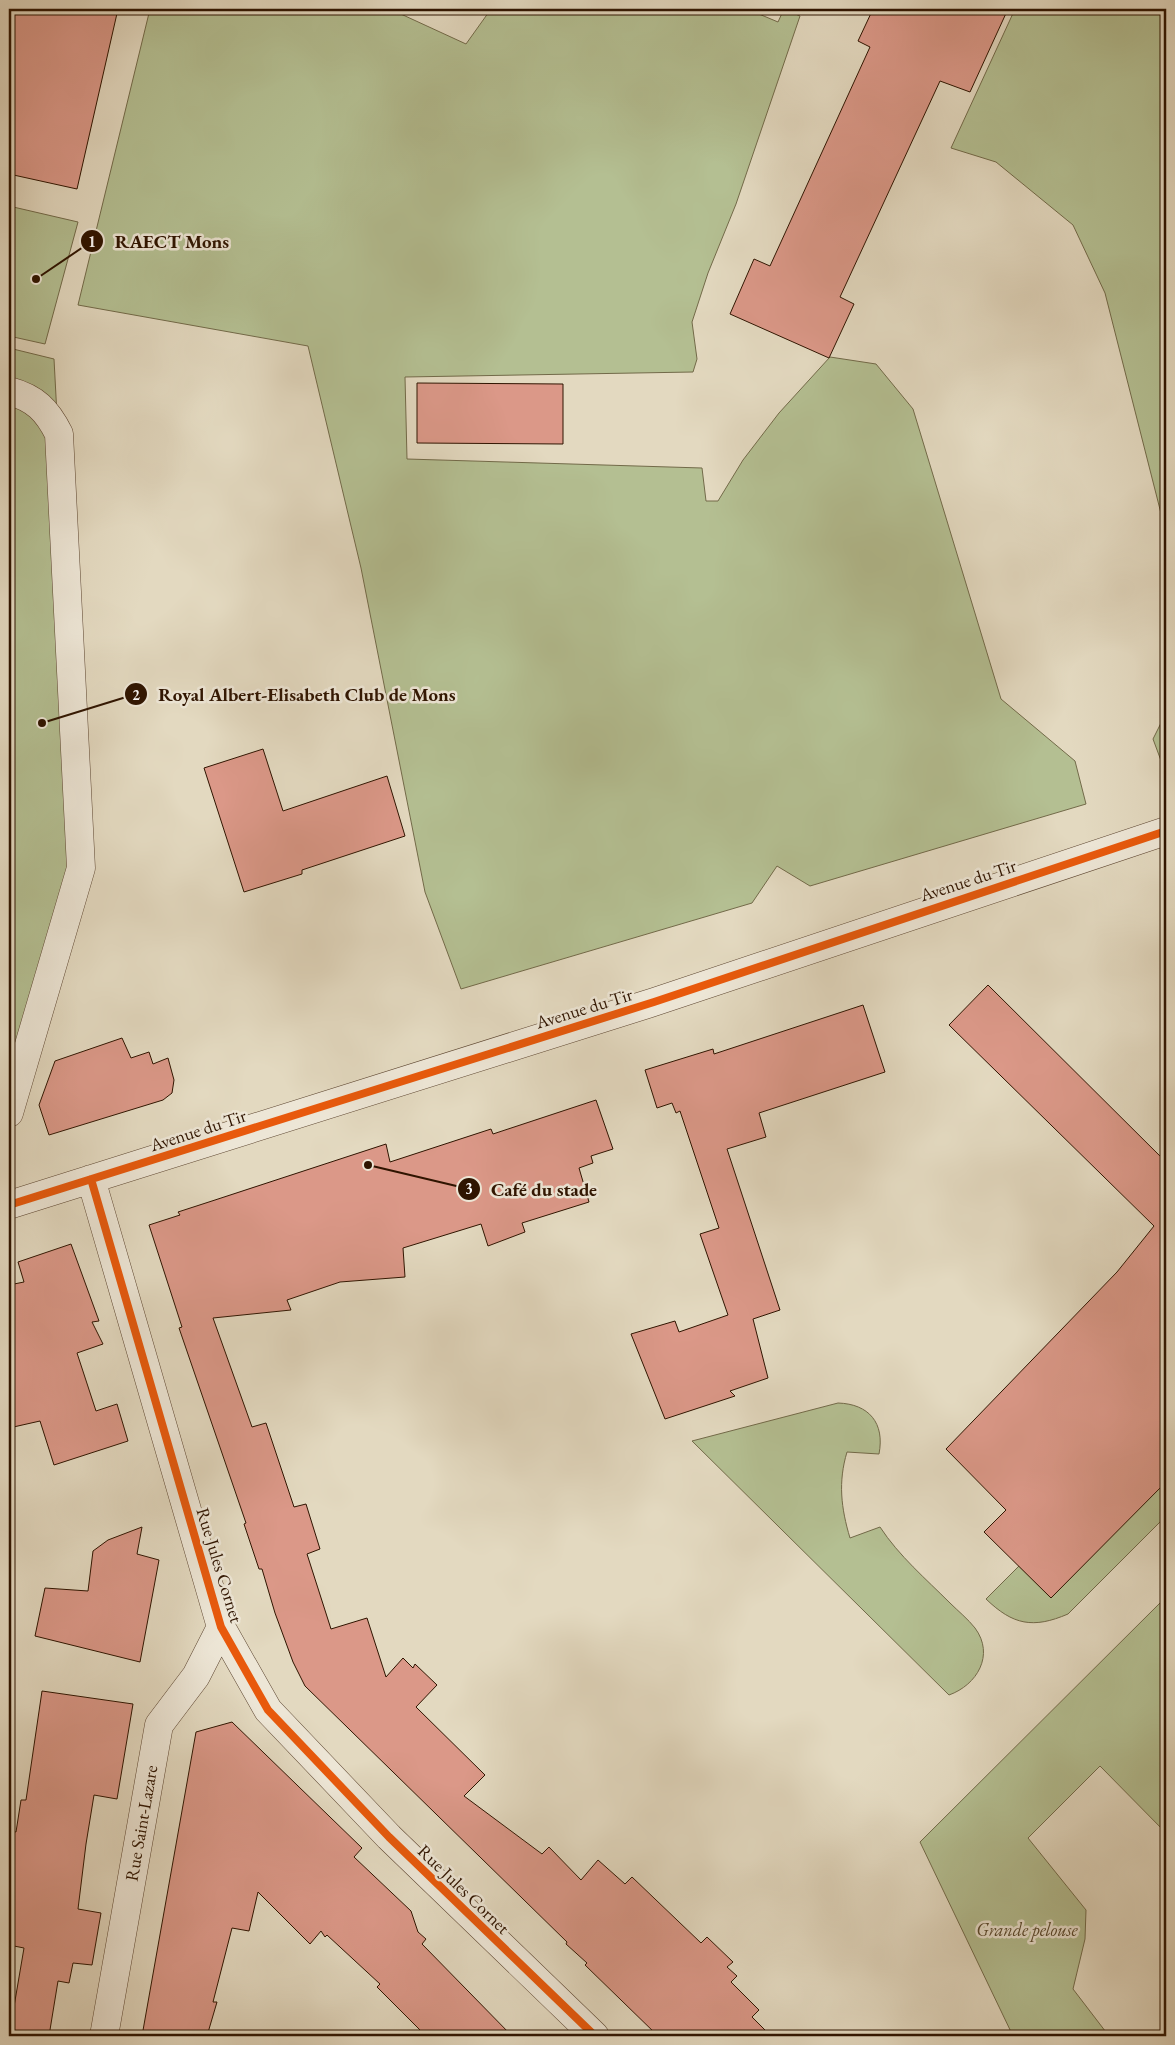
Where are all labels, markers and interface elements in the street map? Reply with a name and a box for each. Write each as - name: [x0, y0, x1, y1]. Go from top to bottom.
- callout: RAECT Mons: [80, 224, 239, 258]
- text: RAECT Mons: [115, 229, 229, 254]
- text: 1: [88, 232, 96, 251]
- callout: Royal Albert-Elisabeth Club de Mons: [123, 677, 465, 711]
- text: Royal Albert-Elisabeth Club de Mons: [158, 682, 456, 707]
- text: 2: [132, 685, 140, 704]
- street label: Avenue du Tir: [916, 854, 1019, 907]
- street label: Avenue du Tir: [532, 982, 635, 1034]
- street label: Avenue du Tir: [146, 1104, 249, 1157]
- callout: Café du stade: [456, 1172, 607, 1206]
- text: Café du stade: [491, 1177, 597, 1202]
- text: 3: [465, 1179, 473, 1198]
- street label: Rue Jules Cornet: [192, 1505, 249, 1626]
- street label: Rue Saint-Lazare: [119, 1763, 163, 1883]
- street label: Rue Jules Cornet: [413, 1839, 515, 1939]
- park label: Grande pelouse: [976, 1918, 1079, 1942]

